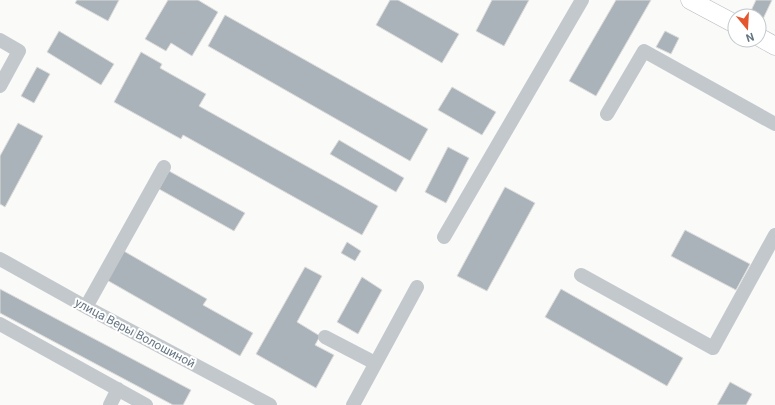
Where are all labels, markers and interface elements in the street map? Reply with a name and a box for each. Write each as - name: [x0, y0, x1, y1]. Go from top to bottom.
- north arrow: [727, 8, 767, 48]
- text: N: [744, 30, 756, 44]
- street label: улица Веры Волошиной: [73, 295, 198, 371]

